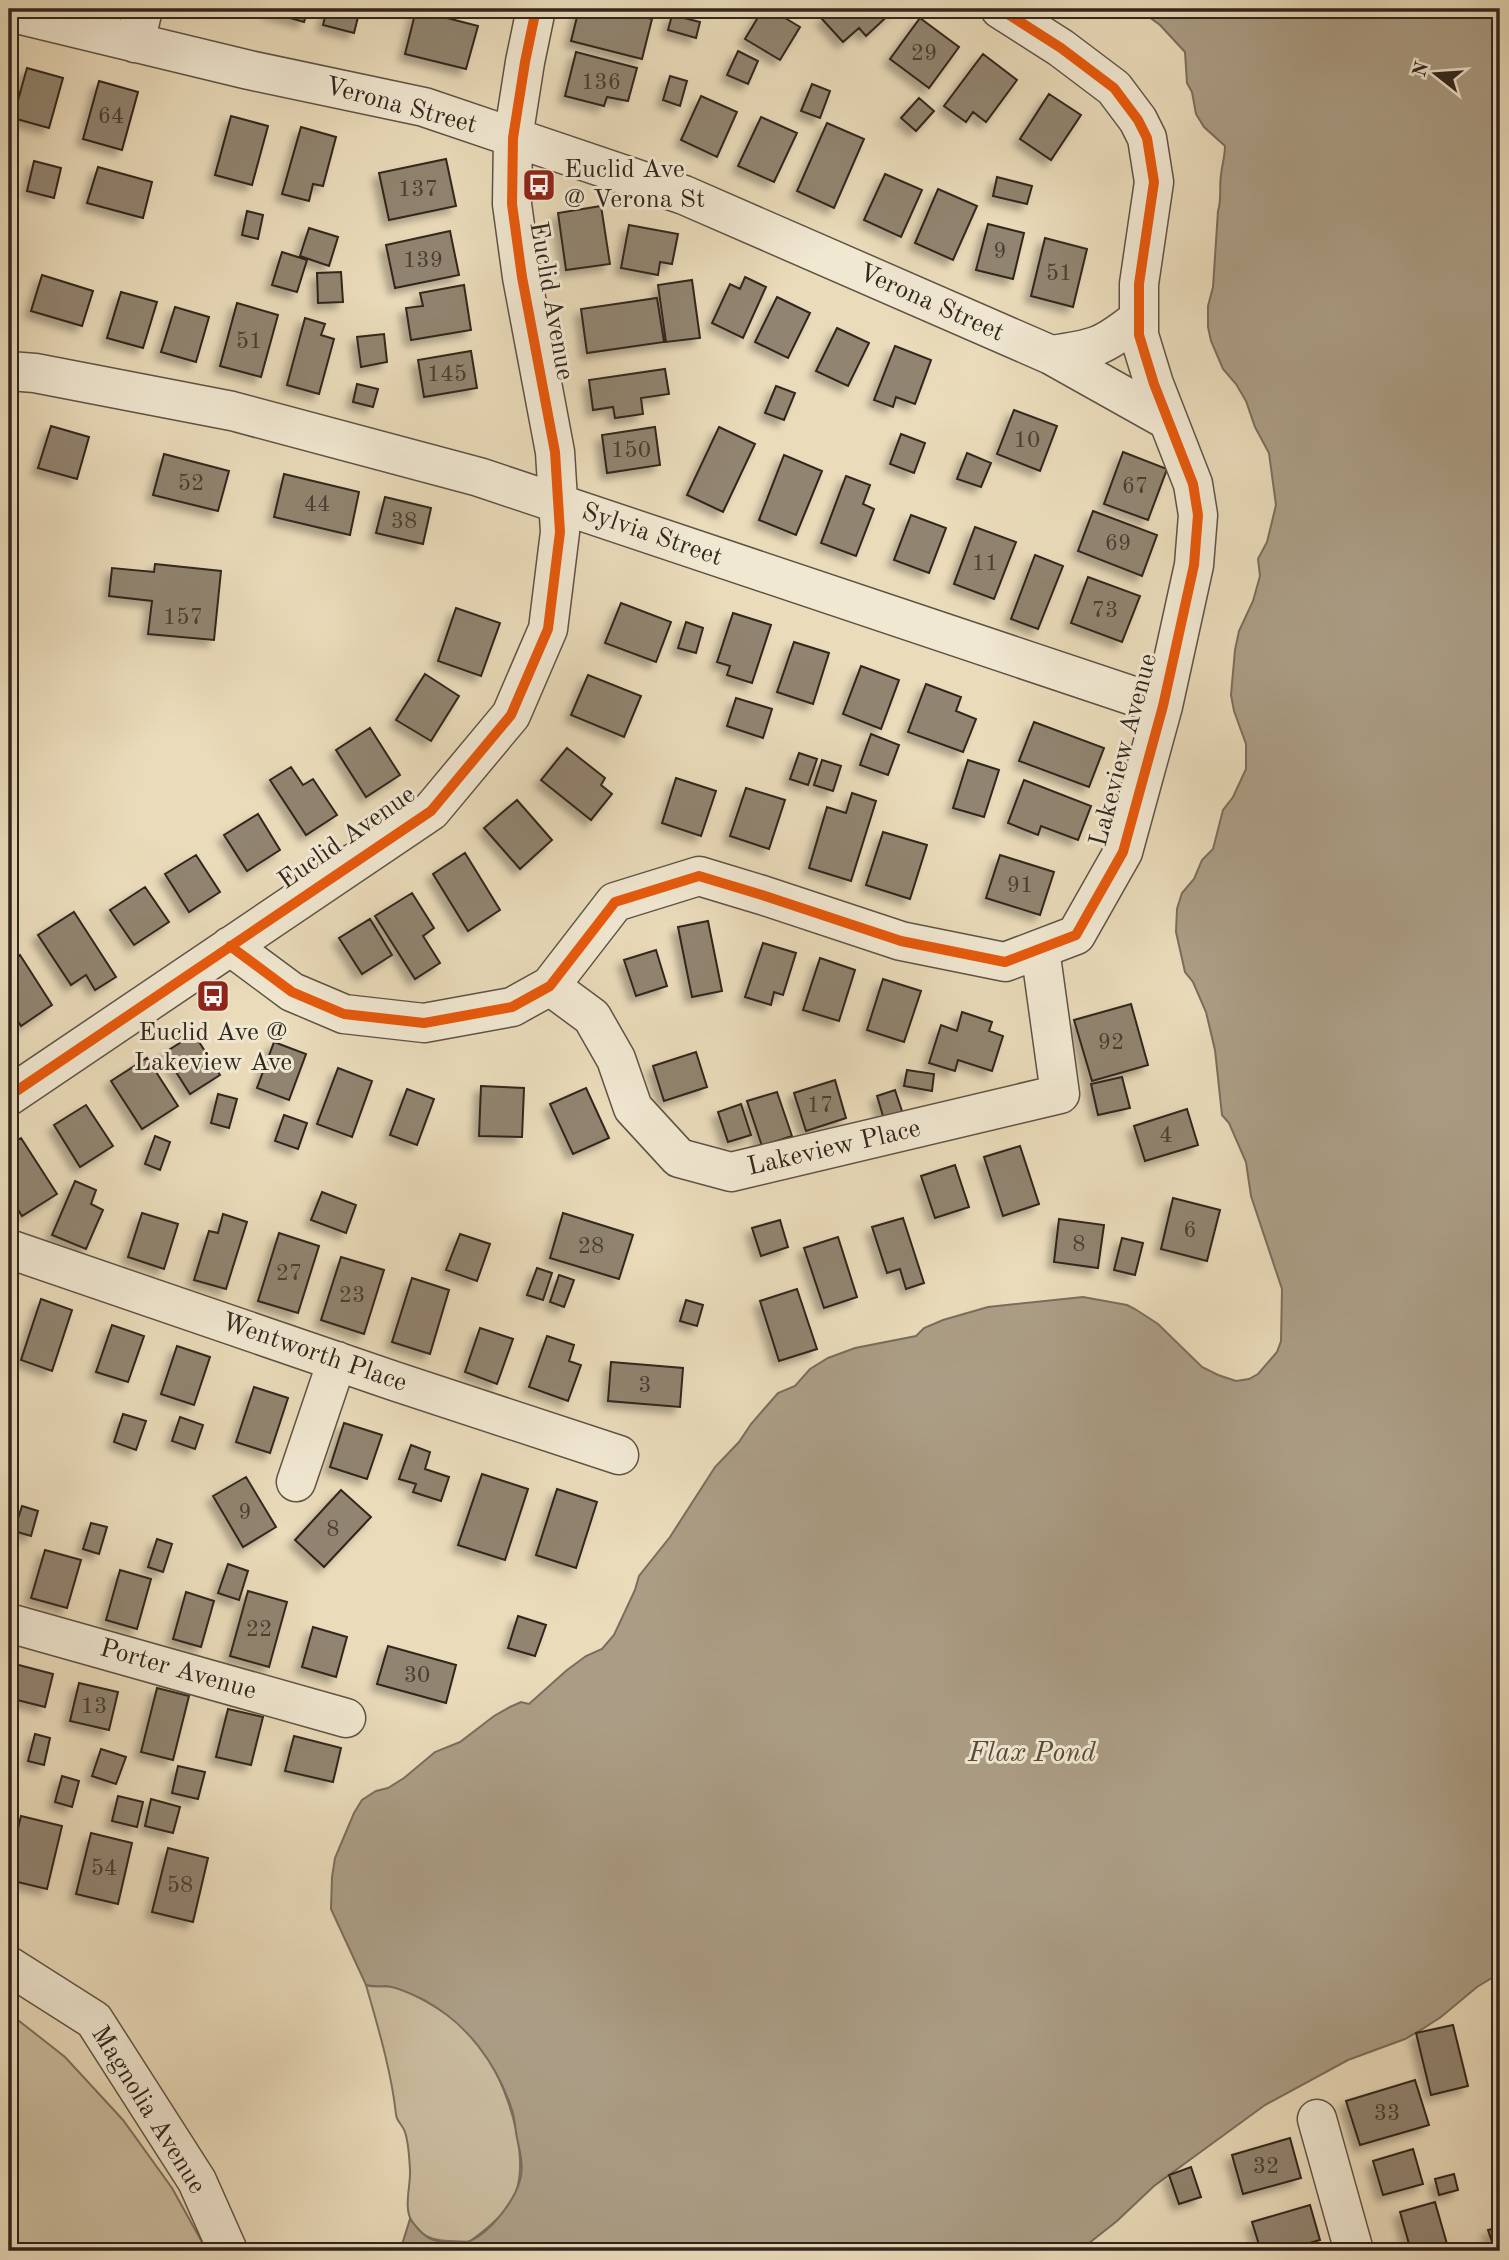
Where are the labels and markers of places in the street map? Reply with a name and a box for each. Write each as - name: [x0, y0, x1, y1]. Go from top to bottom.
- place label: Euclid Ave @ Verona St: [564, 157, 705, 213]
- bus stop icon: Euclid Ave @ Verona St: [520, 166, 558, 204]
- bus stop icon: Euclid Ave @ Lakeview Ave: [194, 977, 232, 1015]
- place label: Euclid Ave @ Lakeview Ave: [134, 1020, 292, 1076]

